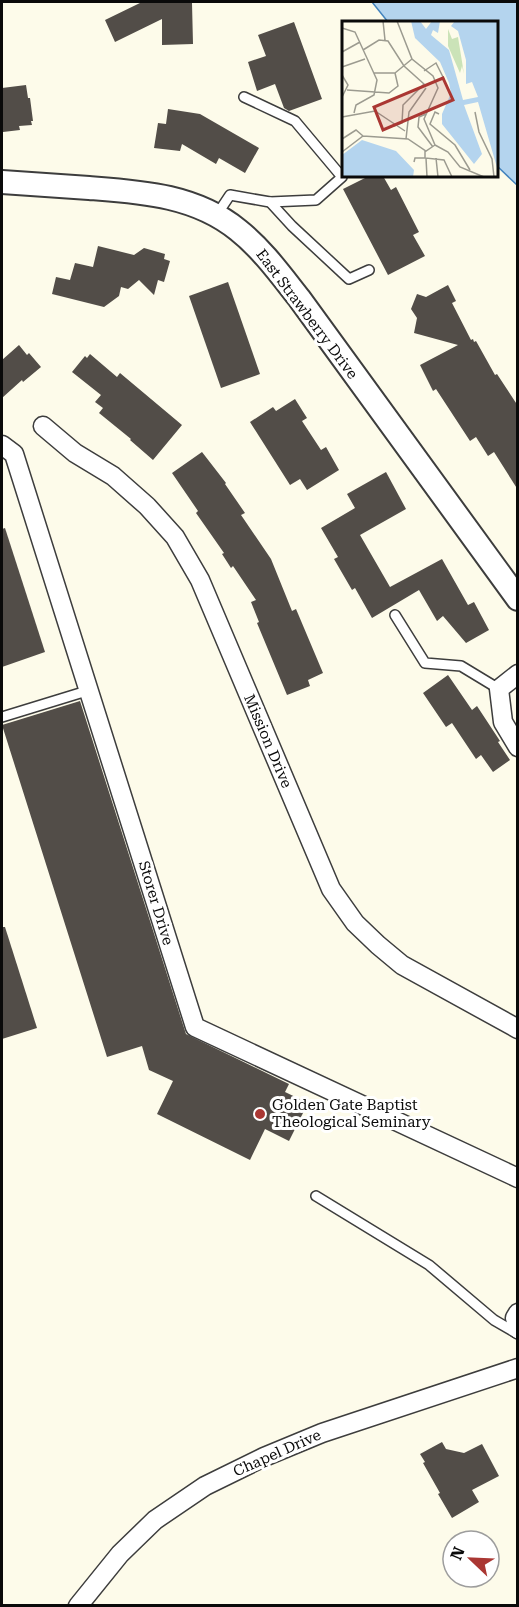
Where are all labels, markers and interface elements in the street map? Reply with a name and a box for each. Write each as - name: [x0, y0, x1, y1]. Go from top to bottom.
- inset map: [342, 21, 498, 177]
- street label: East Strawberry Drive: [252, 246, 362, 382]
- street label: Mission Drive: [240, 691, 296, 791]
- street label: Storer Drive: [135, 859, 177, 947]
- place label: Golden Gate Baptist Theological Seminary: [272, 1096, 431, 1131]
- marker: Golden Gate Baptist Theological Seminary: [253, 1107, 267, 1121]
- street label: Chapel Drive: [230, 1426, 324, 1480]
- north arrow: [441, 1529, 501, 1589]
- text: N: [446, 1544, 469, 1563]

